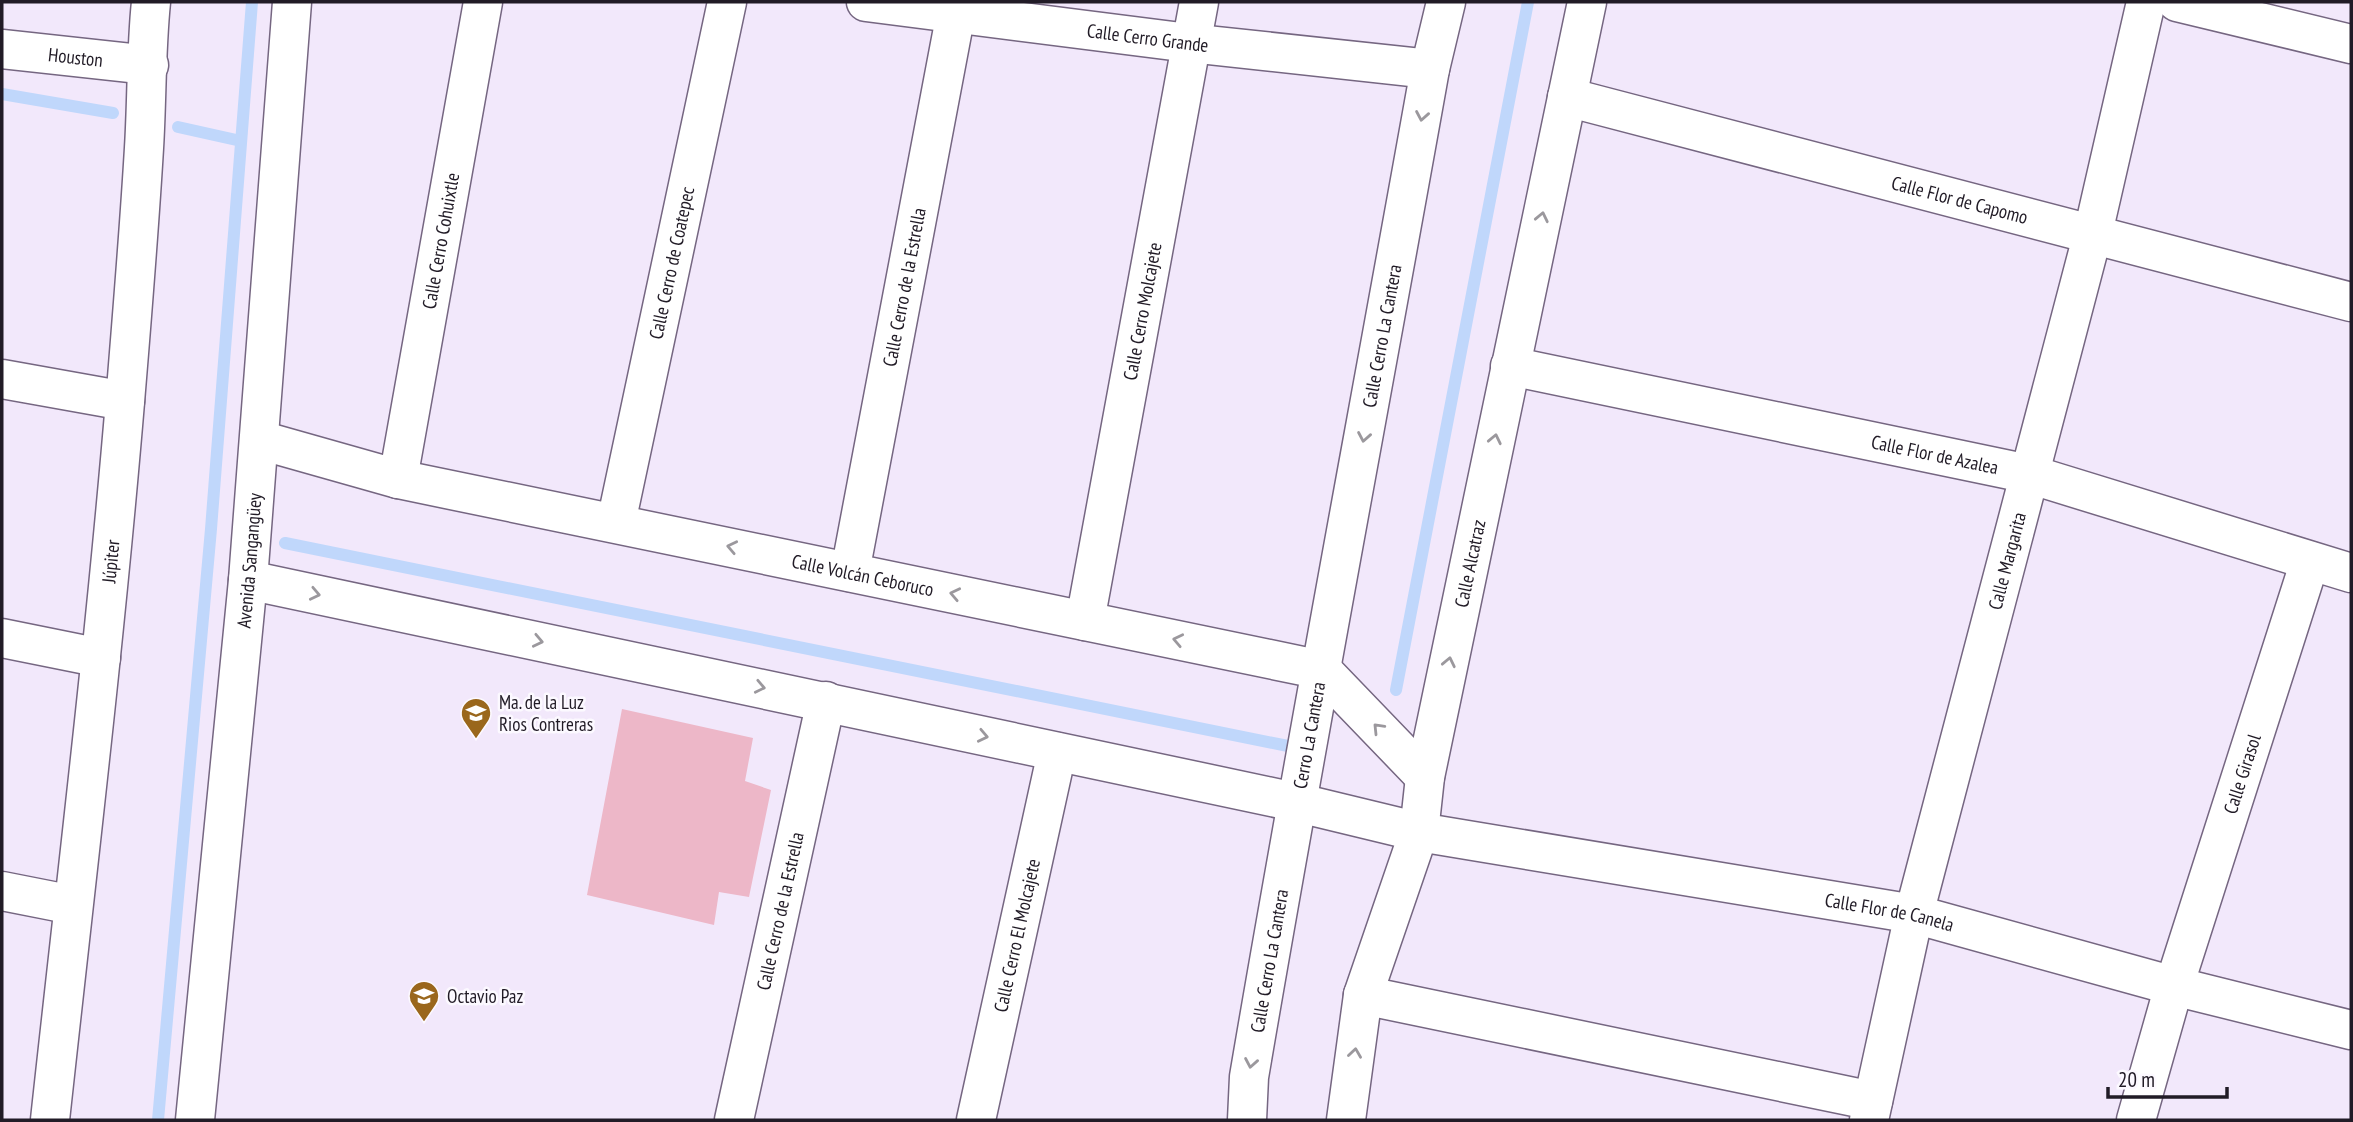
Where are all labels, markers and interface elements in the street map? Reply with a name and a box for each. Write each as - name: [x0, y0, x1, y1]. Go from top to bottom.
- street label: Calle Cerro Grande: [1086, 18, 1210, 57]
- street label: Houston: [47, 42, 104, 72]
- one-way arrow: [1415, 111, 1430, 122]
- street label: Calle Flor de Capomo: [1889, 170, 2030, 229]
- street label: Calle Cerro Cohuixtle: [417, 171, 464, 311]
- street label: Calle Cerro de Coatepec: [644, 184, 699, 341]
- street label: Calle Cerro de la Estrella: [877, 206, 931, 368]
- one-way arrow: [1533, 211, 1548, 223]
- street label: Calle Cerro Molcajete: [1118, 240, 1167, 382]
- street label: Calle Cerro La Cantera: [1357, 262, 1407, 409]
- street label: Calle Flor de Azalea: [1869, 430, 2001, 479]
- one-way arrow: [1357, 431, 1372, 443]
- one-way arrow: [1487, 433, 1502, 445]
- street label: Avenida Sangangüey: [231, 491, 267, 629]
- street label: Calle Margarita: [1983, 510, 2031, 612]
- street label: Calle Alcatraz: [1449, 517, 1491, 609]
- street label: Júpiter: [96, 538, 125, 585]
- one-way arrow: [726, 541, 738, 556]
- street label: Calle Volcán Ceboruco: [790, 549, 936, 601]
- one-way arrow: [309, 585, 321, 600]
- one-way arrow: [949, 588, 961, 603]
- one-way arrow: [532, 632, 544, 647]
- one-way arrow: [1172, 634, 1184, 649]
- one-way arrow: [1440, 656, 1455, 668]
- one-way arrow: [754, 679, 766, 694]
- street label: Cerro La Cantera: [1288, 680, 1330, 791]
- place label: Ma. de la Luz Rios Contreras: [499, 690, 593, 736]
- school or university icon: Ma. de la Luz Rios Contreras: [459, 696, 493, 740]
- one-way arrow: [1373, 723, 1386, 736]
- one-way arrow: [977, 727, 989, 742]
- street label: Calle Girasol: [2218, 731, 2266, 817]
- street label: Calle Cerro de la Estrella: [751, 830, 809, 992]
- street label: Calle Cerro El Molcajete: [988, 856, 1045, 1014]
- street label: Calle Cerro La Cantera: [1245, 887, 1293, 1034]
- street label: Calle Flor de Canela: [1823, 887, 1957, 936]
- school or university icon: Octavio Paz: [407, 979, 441, 1023]
- place label: Octavio Paz: [447, 984, 523, 1008]
- one-way arrow: [1347, 1047, 1362, 1058]
- scale bar: [2108, 1056, 2227, 1100]
- one-way arrow: [1244, 1057, 1259, 1068]
- text: 20 m: [2118, 1066, 2155, 1093]

